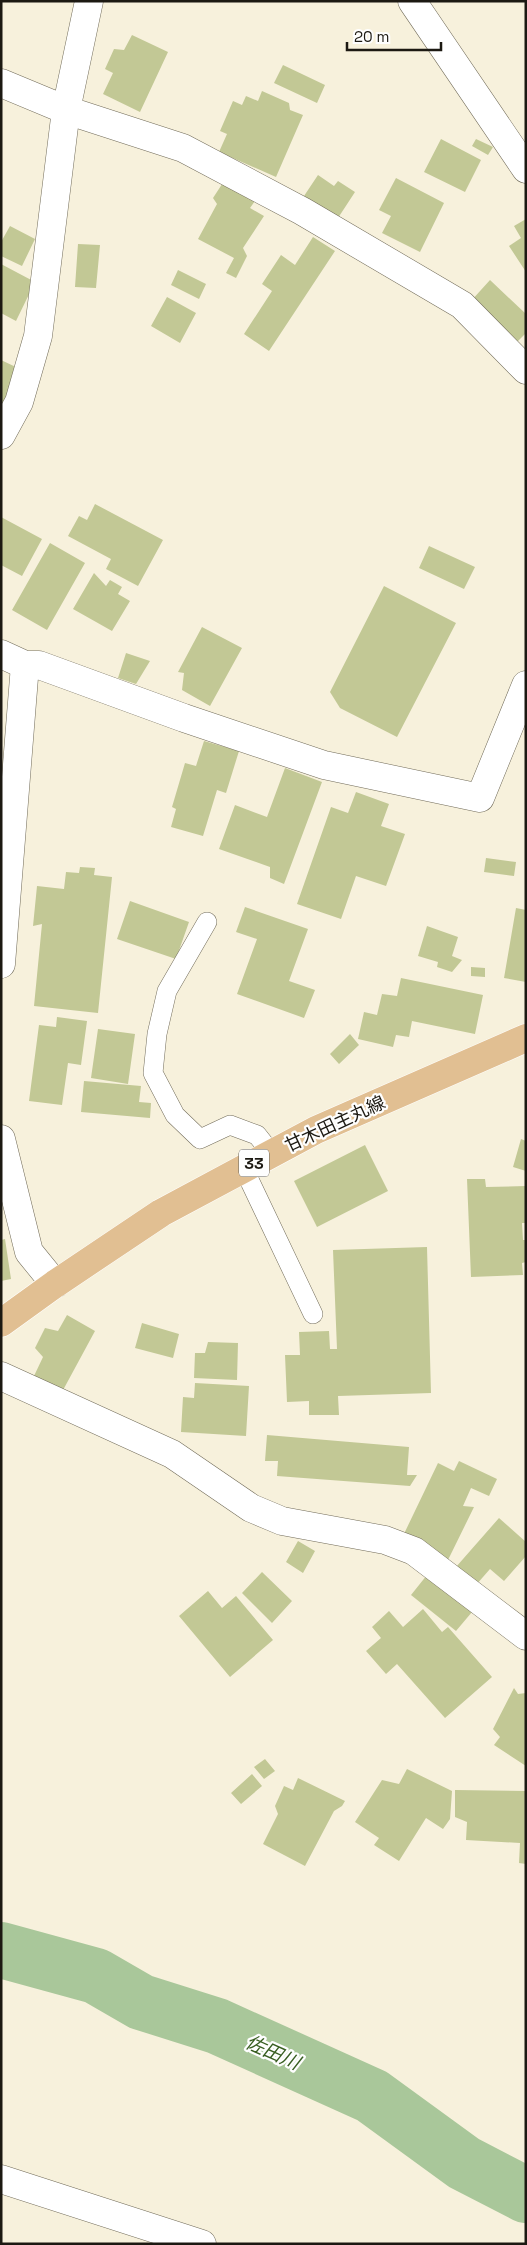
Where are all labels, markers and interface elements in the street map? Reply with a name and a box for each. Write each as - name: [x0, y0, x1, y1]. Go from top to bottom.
- scale bar: [347, 20, 441, 52]
- text: 20 m: [354, 27, 389, 46]
- street label: 甘木田主丸線: [281, 1090, 389, 1157]
- road number: 33: [239, 1150, 269, 1176]
- water label: 佐田川: [242, 2029, 306, 2076]

